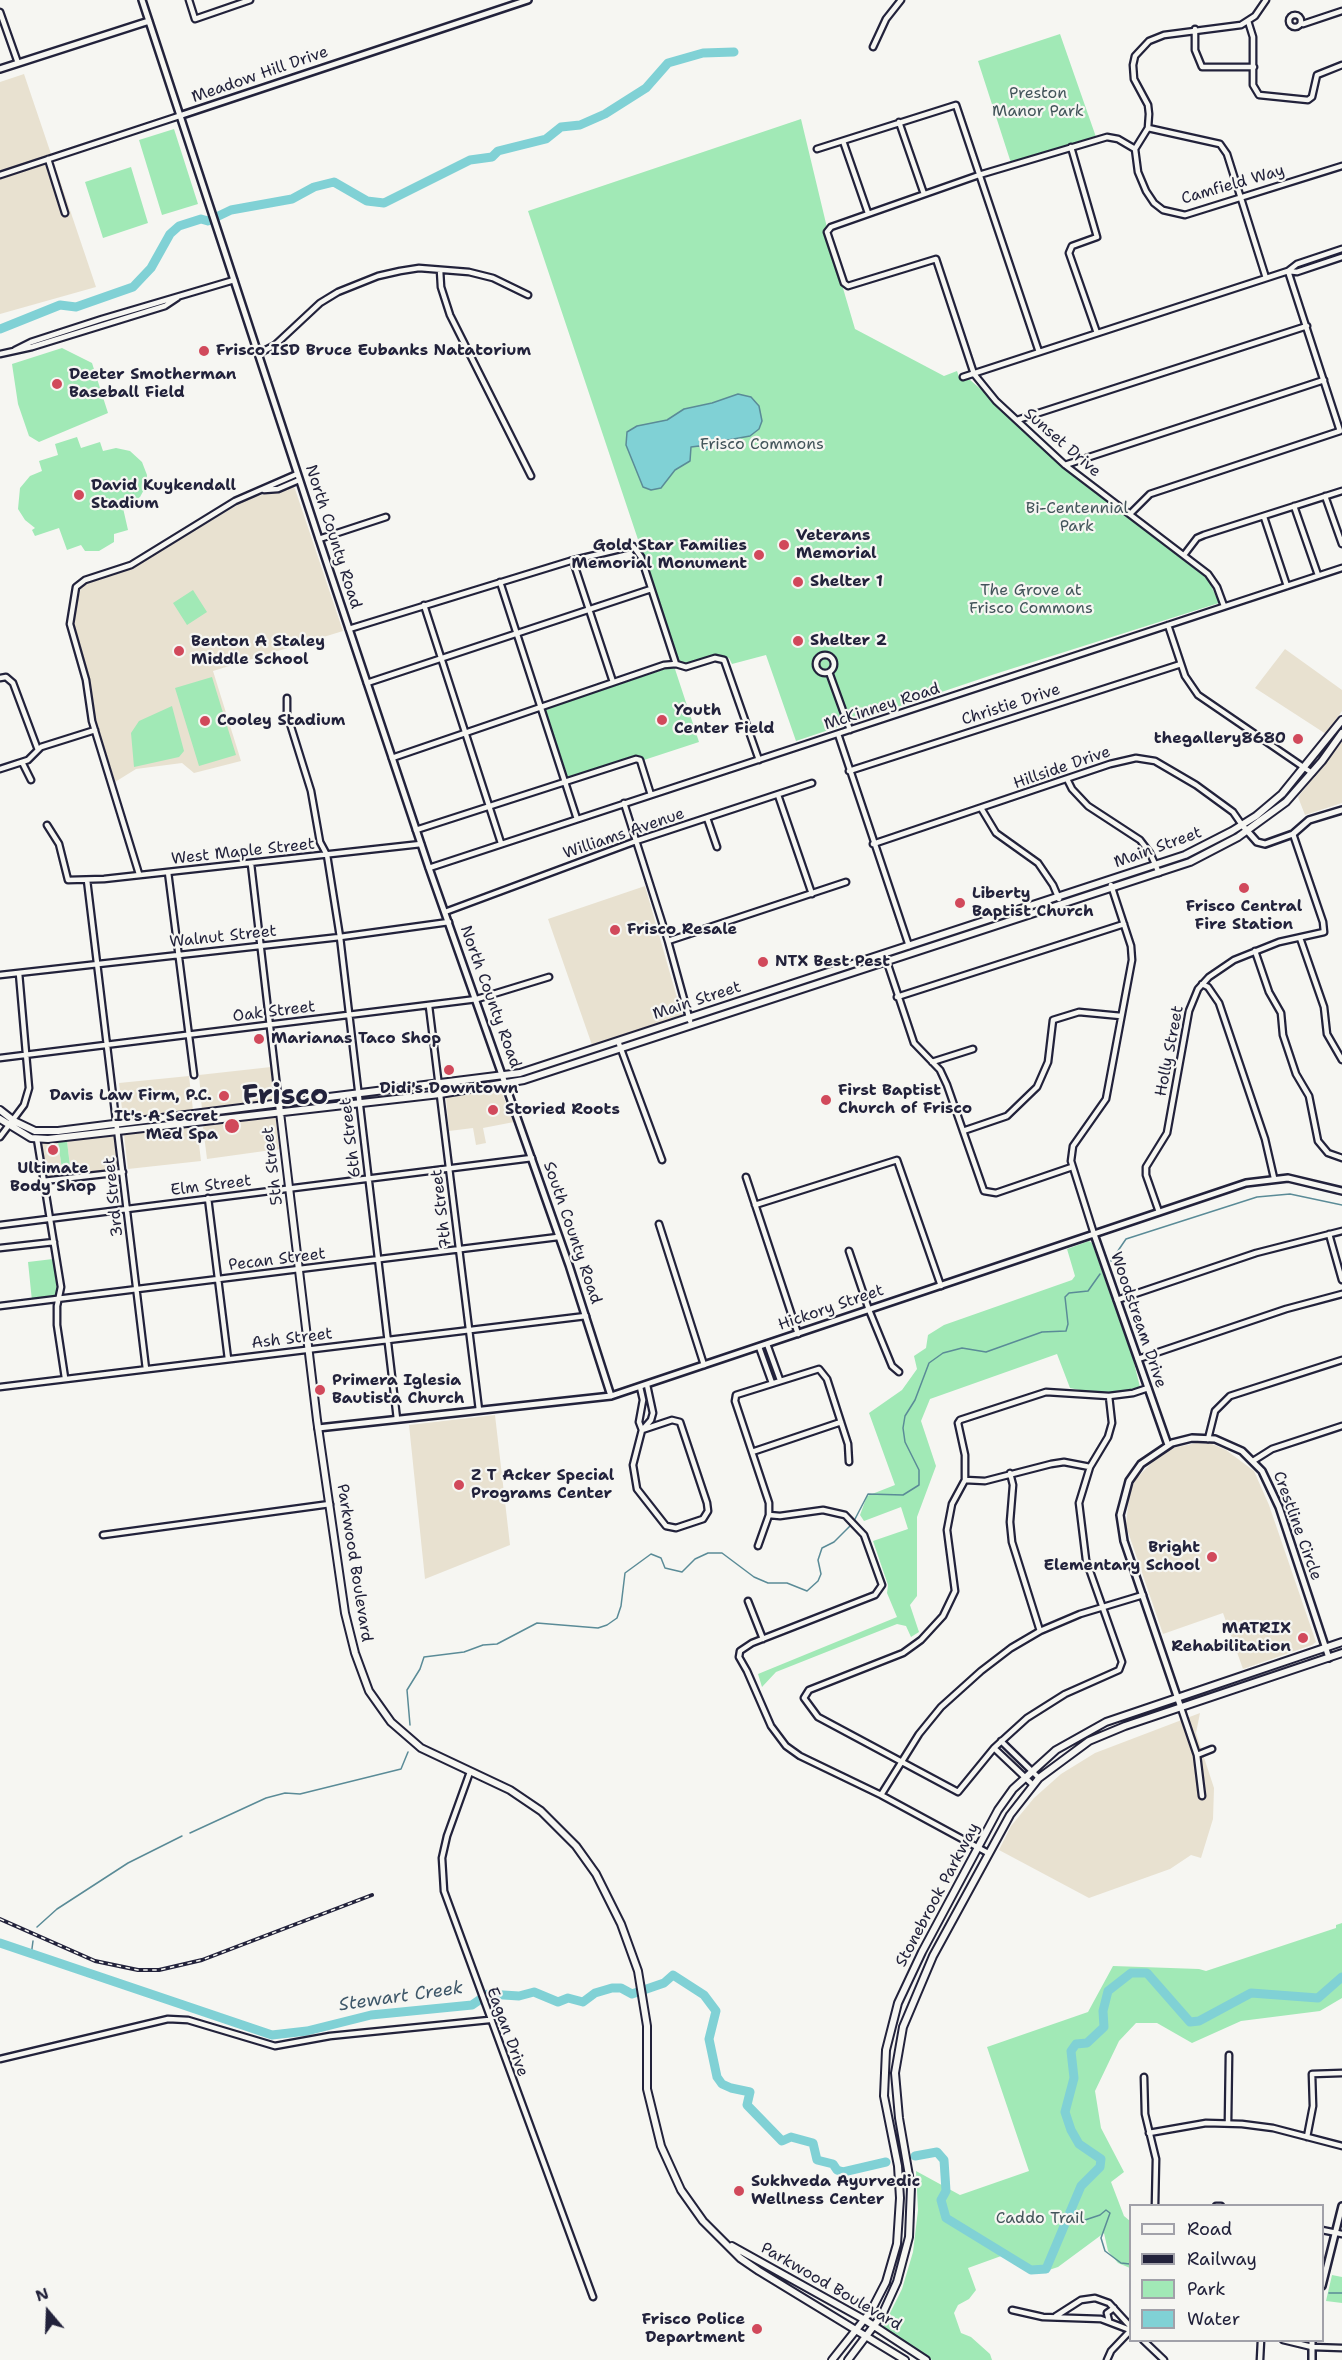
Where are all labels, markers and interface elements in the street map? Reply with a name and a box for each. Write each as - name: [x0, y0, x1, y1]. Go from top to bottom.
- street label: Meadow Hill Drive: [189, 43, 331, 107]
- park label: Preston Manor Park: [992, 84, 1084, 122]
- street label: Camfield Way: [1179, 161, 1287, 209]
- place label: Frisco ISD Bruce Eubanks Natatorium: [216, 341, 531, 361]
- marker: Frisco ISD Bruce Eubanks Natatorium: [197, 344, 211, 358]
- place label: Deeter Smotherman Baseball Field: [69, 365, 237, 403]
- marker: Deeter Smotherman Baseball Field: [50, 377, 64, 391]
- street label: Sunset Drive: [1020, 404, 1104, 482]
- park label: Frisco Commons: [700, 435, 824, 455]
- street label: North County Road: [301, 463, 365, 611]
- place label: David Kuykendall Stadium: [91, 476, 236, 514]
- marker: David Kuykendall Stadium: [72, 488, 86, 502]
- park label: Bi-Centennial Park: [1026, 499, 1128, 537]
- place label: Veterans Memorial: [796, 526, 877, 564]
- place label: Gold Star Families Memorial Monument: [572, 536, 747, 574]
- marker: Veterans Memorial: [777, 538, 791, 552]
- marker: Gold Star Families Memorial Monument: [752, 548, 766, 562]
- place label: Shelter 1: [810, 572, 883, 592]
- marker: Shelter 1: [791, 575, 805, 589]
- park label: The Grove at Frisco Commons: [969, 581, 1093, 619]
- place label: Shelter 2: [810, 631, 887, 651]
- place label: Benton A Staley Middle School: [191, 632, 325, 670]
- marker: Shelter 2: [791, 634, 805, 648]
- marker: Benton A Staley Middle School: [172, 644, 186, 658]
- street label: McKinney Road: [822, 679, 942, 735]
- street label: Christie Drive: [959, 680, 1063, 730]
- place label: Youth Center Field: [674, 701, 775, 739]
- place label: Cooley Stadium: [217, 711, 345, 731]
- marker: Youth Center Field: [655, 713, 669, 727]
- marker: Cooley Stadium: [198, 714, 212, 728]
- place label: thegallery8680: [1154, 729, 1286, 749]
- marker: thegallery8680: [1291, 732, 1305, 746]
- street label: Hillside Drive: [1011, 742, 1113, 794]
- street label: Williams Avenue: [561, 804, 687, 864]
- street label: Main Street: [1112, 823, 1204, 873]
- street label: West Maple Street: [170, 835, 316, 869]
- marker: Frisco Central Fire Station: [1237, 881, 1251, 895]
- place label: Liberty Baptist Church: [972, 884, 1094, 922]
- marker: Liberty Baptist Church: [953, 896, 967, 910]
- place label: Frisco Central Fire Station: [1186, 897, 1302, 935]
- place label: Frisco Resale: [627, 920, 737, 940]
- street label: Walnut Street: [168, 922, 278, 952]
- street label: North County Road: [455, 923, 525, 1071]
- marker: Frisco Resale: [608, 923, 622, 937]
- place label: NTX Best Pest: [775, 952, 890, 972]
- marker: NTX Best Pest: [756, 955, 770, 969]
- street label: Main Street: [650, 978, 744, 1024]
- street label: Oak Street: [232, 997, 316, 1027]
- street label: Holly Street: [1152, 1004, 1188, 1098]
- place label: Marianas Taco Shop: [271, 1029, 441, 1049]
- marker: Marianas Taco Shop: [252, 1032, 266, 1046]
- marker: Didi's Downtown: [442, 1063, 456, 1077]
- place label: Didi's Downtown: [380, 1079, 518, 1099]
- district label: Frisco: [242, 1080, 328, 1114]
- place label: First Baptist Church of Frisco: [838, 1081, 972, 1119]
- place label: Davis Law Firm, P.C.: [50, 1086, 212, 1106]
- marker: Davis Law Firm, P.C.: [217, 1089, 231, 1103]
- marker: First Baptist Church of Frisco: [819, 1093, 833, 1107]
- street label: 6th Street: [337, 1097, 365, 1179]
- place label: Storied Roots: [505, 1100, 620, 1120]
- marker: Storied Roots: [486, 1103, 500, 1117]
- place label: It's A Secret Med Spa: [114, 1107, 218, 1145]
- marker: It's A Secret Med Spa: [223, 1117, 241, 1135]
- street label: 5th Street: [259, 1126, 287, 1206]
- marker: Ultimate Body Shop: [46, 1143, 60, 1157]
- street label: 3rd Street: [100, 1156, 128, 1238]
- place label: Ultimate Body Shop: [10, 1159, 96, 1197]
- street label: South County Road: [539, 1159, 605, 1307]
- street label: 7th Street: [428, 1168, 456, 1250]
- street label: Elm Street: [170, 1172, 252, 1200]
- street label: Pecan Street: [227, 1245, 327, 1275]
- street label: Woodstream Drive: [1106, 1249, 1170, 1391]
- street label: Hickory Street: [776, 1281, 886, 1335]
- street label: Ash Street: [250, 1324, 334, 1354]
- place label: Primera Iglesia Bautista Church: [332, 1371, 465, 1409]
- marker: Primera Iglesia Bautista Church: [313, 1383, 327, 1397]
- place label: Z T Acker Special Programs Center: [471, 1466, 614, 1504]
- street label: Crestline Circle: [1268, 1469, 1326, 1583]
- marker: Z T Acker Special Programs Center: [452, 1478, 466, 1492]
- street label: Parkwood Boulevard: [332, 1483, 376, 1643]
- place label: Bright Elementary School: [1044, 1538, 1200, 1576]
- marker: Bright Elementary School: [1205, 1550, 1219, 1564]
- place label: MATRIX Rehabilitation: [1171, 1619, 1291, 1657]
- marker: MATRIX Rehabilitation: [1296, 1631, 1310, 1645]
- street label: Stonebrook Parkway: [892, 1820, 984, 1970]
- water label: Stewart Creek: [337, 1978, 465, 2016]
- street label: Eagan Drive: [482, 1985, 532, 2079]
- place label: Sukhveda Ayurvedic Wellness Center: [751, 2172, 920, 2210]
- marker: Sukhveda Ayurvedic Wellness Center: [732, 2184, 746, 2198]
- legend: [1129, 2204, 1324, 2342]
- park label: Caddo Trail: [996, 2209, 1084, 2229]
- text: Road: [1187, 2217, 1232, 2241]
- street label: Parkwood Boulevard: [757, 2239, 905, 2335]
- text: Railway: [1187, 2247, 1257, 2271]
- text: Park: [1187, 2277, 1226, 2301]
- north arrow: [18, 2282, 78, 2342]
- text: N: [33, 2283, 51, 2307]
- text: Water: [1187, 2307, 1240, 2331]
- place label: Frisco Police Department: [642, 2310, 745, 2348]
- marker: Frisco Police Department: [750, 2322, 764, 2336]

